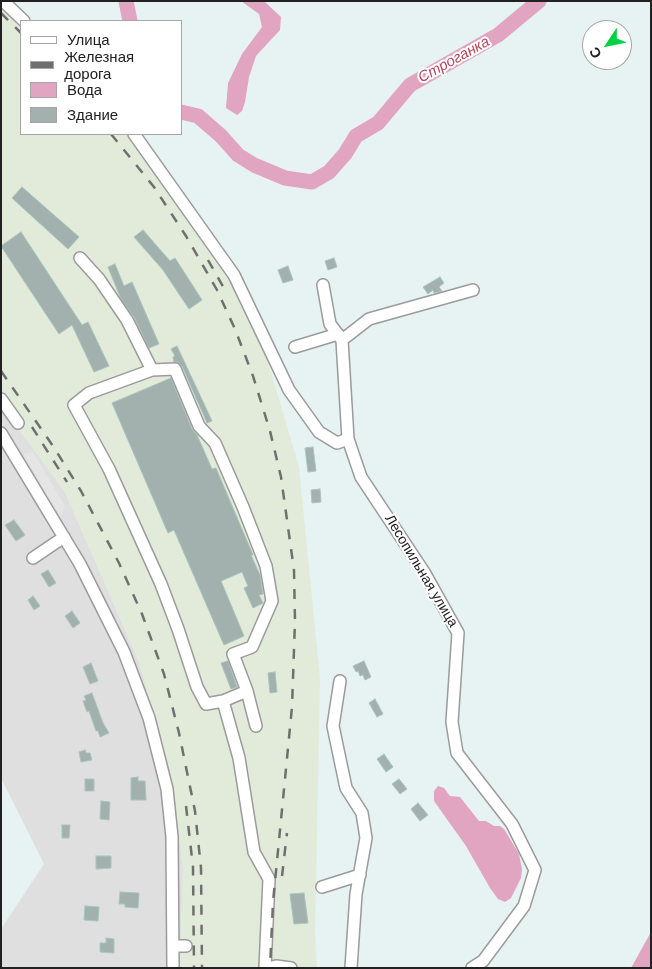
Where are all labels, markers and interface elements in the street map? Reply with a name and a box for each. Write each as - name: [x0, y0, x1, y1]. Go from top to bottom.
- legend: [20, 20, 182, 135]
- north arrow: [582, 20, 632, 70]
- text: Улица: [67, 31, 110, 48]
- water label: Строганка: [415, 33, 493, 87]
- text: С: [586, 44, 605, 61]
- text: Железная дорога: [64, 48, 134, 82]
- text: Вода: [67, 81, 102, 98]
- text: Здание: [67, 106, 118, 123]
- street label: Лесопильная улица: [381, 512, 461, 630]

